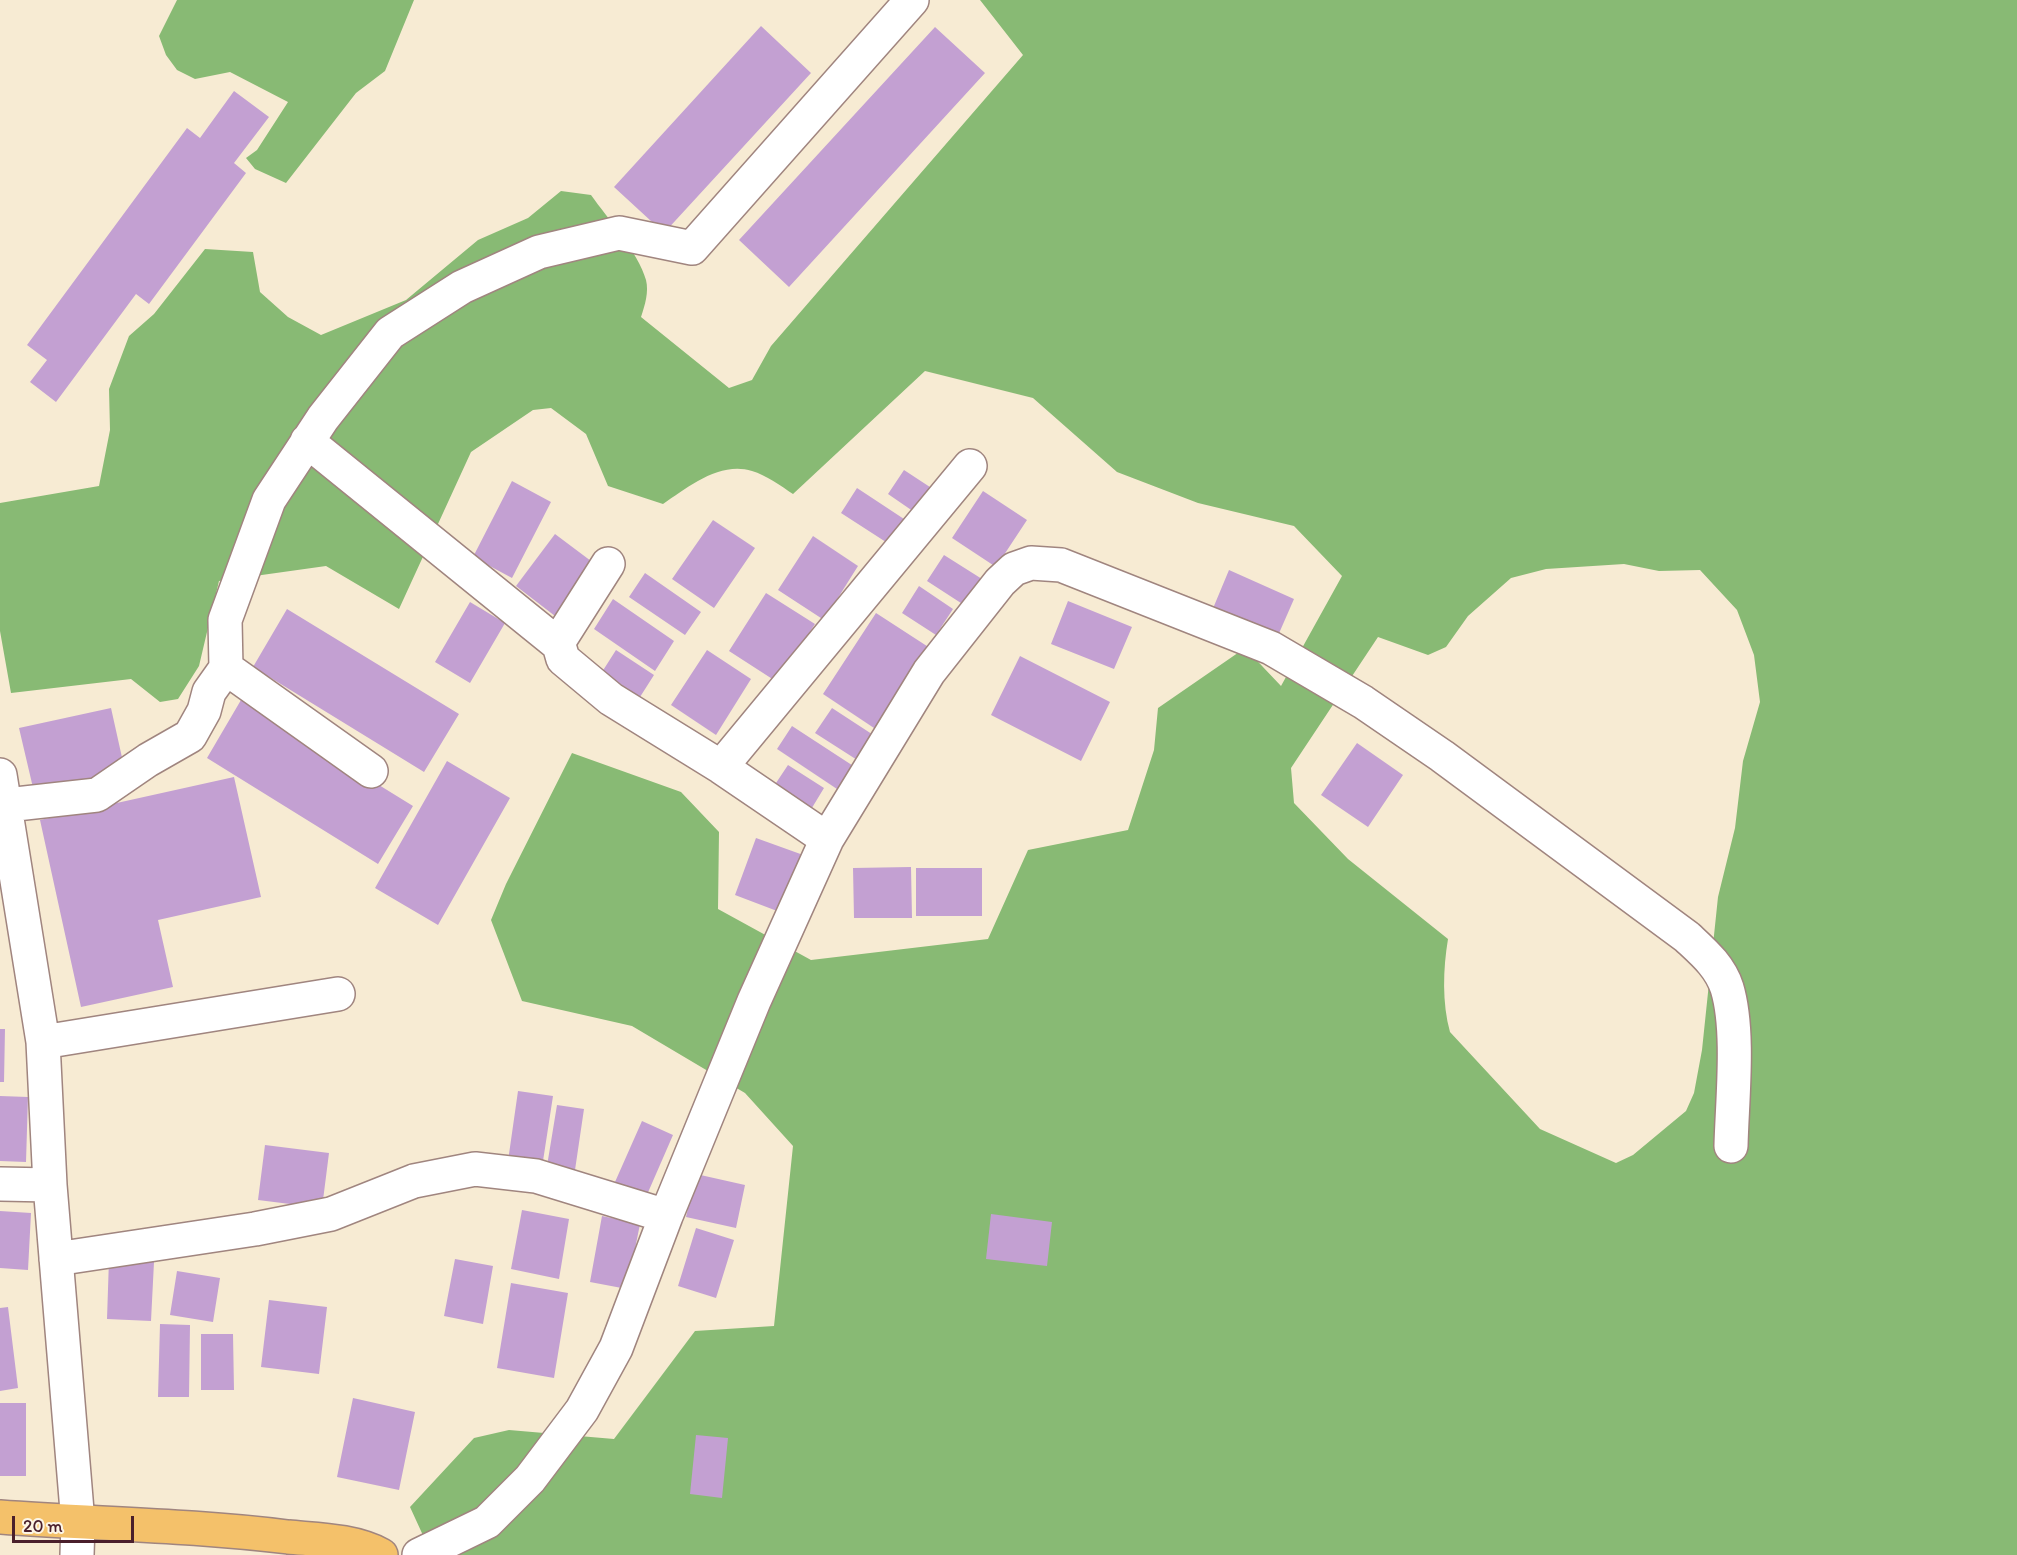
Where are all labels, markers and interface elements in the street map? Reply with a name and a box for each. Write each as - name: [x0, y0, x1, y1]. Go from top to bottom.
- scale bar: [15, 1504, 136, 1542]
- text: 20 m: [23, 1515, 63, 1537]

